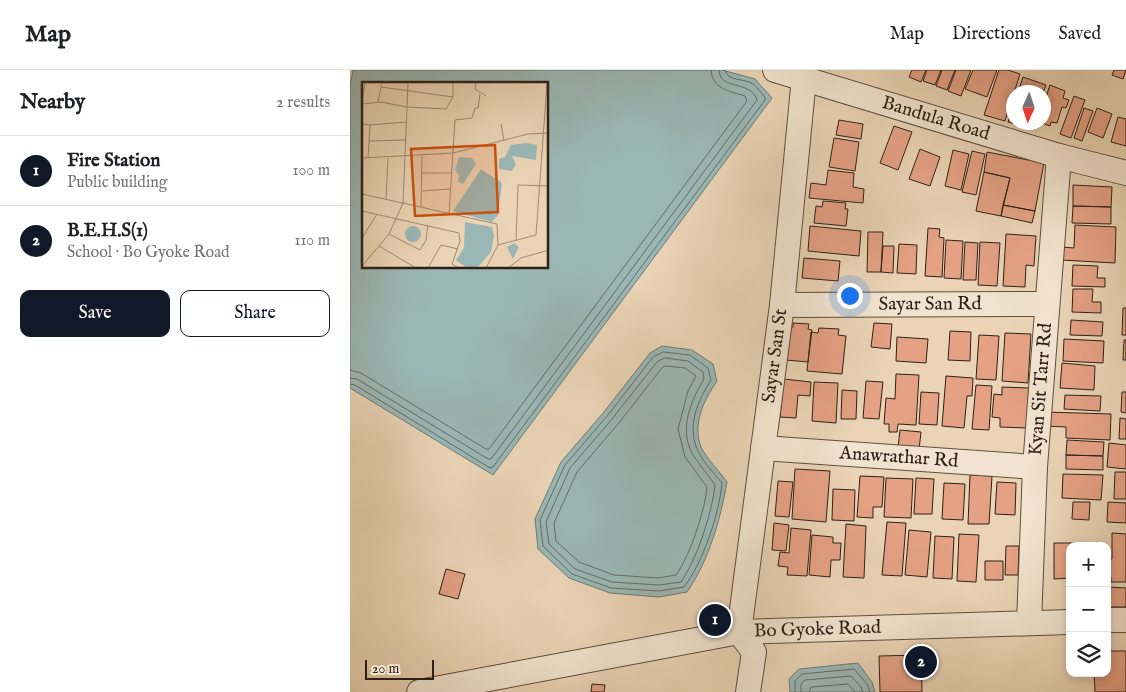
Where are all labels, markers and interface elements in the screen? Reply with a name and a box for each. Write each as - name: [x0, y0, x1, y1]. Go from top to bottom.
- text: Map: [25, 19, 71, 50]
- text: Map: [890, 23, 924, 46]
- text: Directions: [952, 23, 1030, 46]
- text: Saved: [1058, 23, 1101, 46]
- inset map: [362, 82, 549, 269]
- north arrow: [1006, 85, 1051, 130]
- text: Nearby: [20, 89, 85, 116]
- street label: Bandula Road: [879, 91, 993, 147]
- text: 2 results: [276, 93, 330, 113]
- text: Fire Station: [67, 149, 160, 173]
- text: 1: [33, 161, 39, 181]
- text: 100 m: [293, 161, 330, 181]
- text: Public building: [67, 173, 167, 193]
- text: B.E.H.S(1): [67, 219, 148, 243]
- text: 2: [32, 231, 40, 251]
- text: 110 m: [294, 231, 330, 251]
- text: School · Bo Gyoke Road: [67, 243, 230, 263]
- your location: [837, 283, 863, 309]
- button: Save: [20, 290, 170, 337]
- button: Share: [180, 290, 330, 337]
- street label: Sayar San Rd: [878, 292, 982, 317]
- street label: Sayar San St: [757, 307, 793, 404]
- street label: Kyan Sit Tarr Rd: [1024, 321, 1058, 457]
- street label: Anawrathar Rd: [837, 441, 960, 474]
- map controls: [1066, 542, 1111, 677]
- button: +: [1066, 542, 1111, 587]
- button: −: [1066, 587, 1111, 632]
- pin: 1: [699, 601, 731, 639]
- street label: Bo Gyoke Road: [753, 616, 882, 644]
- button: layers: [1066, 632, 1111, 677]
- pin: 2: [905, 643, 937, 681]
- scale bar: [365, 657, 434, 680]
- text: 20 m: [372, 660, 399, 678]

